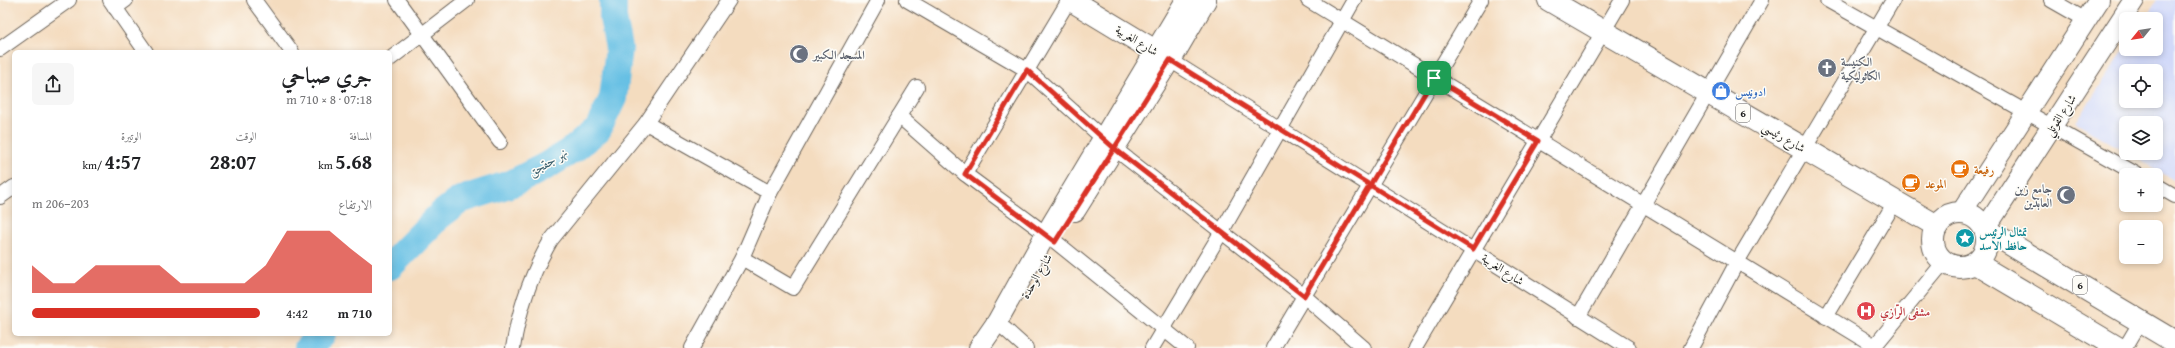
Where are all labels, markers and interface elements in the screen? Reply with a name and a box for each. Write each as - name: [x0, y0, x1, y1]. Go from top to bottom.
- north arrow: [2119, 12, 2163, 56]
- map controls: [2119, 12, 2163, 264]
- street label: شارع الغربية: [1111, 21, 1162, 62]
- mosque icon: المسجد الكبير: [788, 43, 810, 65]
- place label: المسجد الكبير: [811, 46, 865, 63]
- place label: الكنيسة الكاثوليكية: [1841, 53, 1881, 84]
- church icon: الكنيسة الكاثوليكية: [1816, 57, 1838, 79]
- text: جري صباحي: [281, 59, 372, 91]
- pin: [1417, 61, 1451, 95]
- button: share: [32, 63, 74, 105]
- button: locate: [2119, 64, 2163, 108]
- icon: arrive: [1423, 67, 1445, 89]
- shop icon: ادونيس: [1710, 80, 1732, 102]
- place label: ادونيس: [1735, 83, 1766, 100]
- text: 07:18 · 8 × 710 m: [286, 90, 372, 109]
- street label: شارع القوتلي: [2040, 90, 2083, 142]
- road number: 6: [1736, 104, 1750, 122]
- button: layers: [2119, 116, 2163, 160]
- street label: شارع رئيسي: [1758, 118, 1809, 159]
- text: الوتيرة: [121, 128, 141, 144]
- text: الوقت: [236, 128, 257, 144]
- text: المسافة: [350, 128, 372, 144]
- water label: نهر جقجق: [525, 142, 571, 182]
- text: 4:57: [105, 147, 141, 176]
- text: 28:07: [210, 147, 257, 176]
- text: 5.68: [335, 147, 372, 176]
- text: /km: [82, 157, 105, 173]
- text: km: [318, 157, 335, 173]
- cafe icon: رفيعة: [1949, 158, 1971, 180]
- place label: رفيعة: [1974, 161, 1994, 178]
- button: +: [2119, 168, 2163, 212]
- cafe icon: الموعد: [1900, 172, 1922, 194]
- place label: الموعد: [1925, 175, 1947, 192]
- place label: جامع زين العابدين: [2014, 180, 2052, 211]
- mosque icon: جامع زين العابدين: [2055, 184, 2077, 206]
- text: 203–206 m: [32, 194, 89, 213]
- text: الارتفاع: [338, 195, 372, 214]
- button: −: [2119, 220, 2163, 264]
- place label: تمثال الرئيس حافظ الاسد: [1979, 223, 2027, 254]
- place icon: تمثال الرئيس حافظ الاسد: [1954, 227, 1976, 249]
- street label: شارع الغربية: [1477, 249, 1528, 292]
- street label: شارع الوحدة: [1016, 250, 1058, 303]
- road number: 6: [2073, 276, 2087, 294]
- hospital icon: مشفى الرّازي: [1855, 300, 1877, 322]
- place label: مشفى الرّازي: [1880, 303, 1931, 322]
- text: 4:42: [286, 304, 308, 323]
- text: 710 m: [338, 304, 372, 323]

